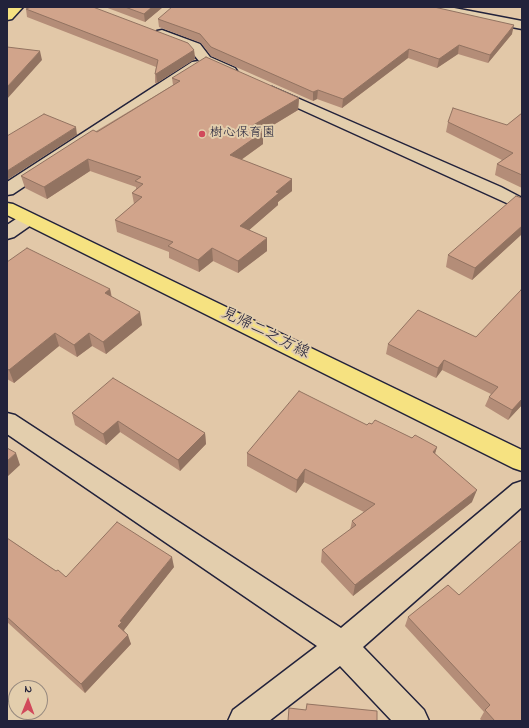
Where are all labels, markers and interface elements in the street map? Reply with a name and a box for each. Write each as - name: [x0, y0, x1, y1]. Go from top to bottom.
- place label: 樹心保育園: [210, 126, 275, 142]
- marker: 樹心保育園: [197, 129, 207, 139]
- street label: 見帰二之方線: [218, 304, 312, 364]
- north arrow: [8, 680, 48, 720]
- text: N: [24, 681, 32, 697]

